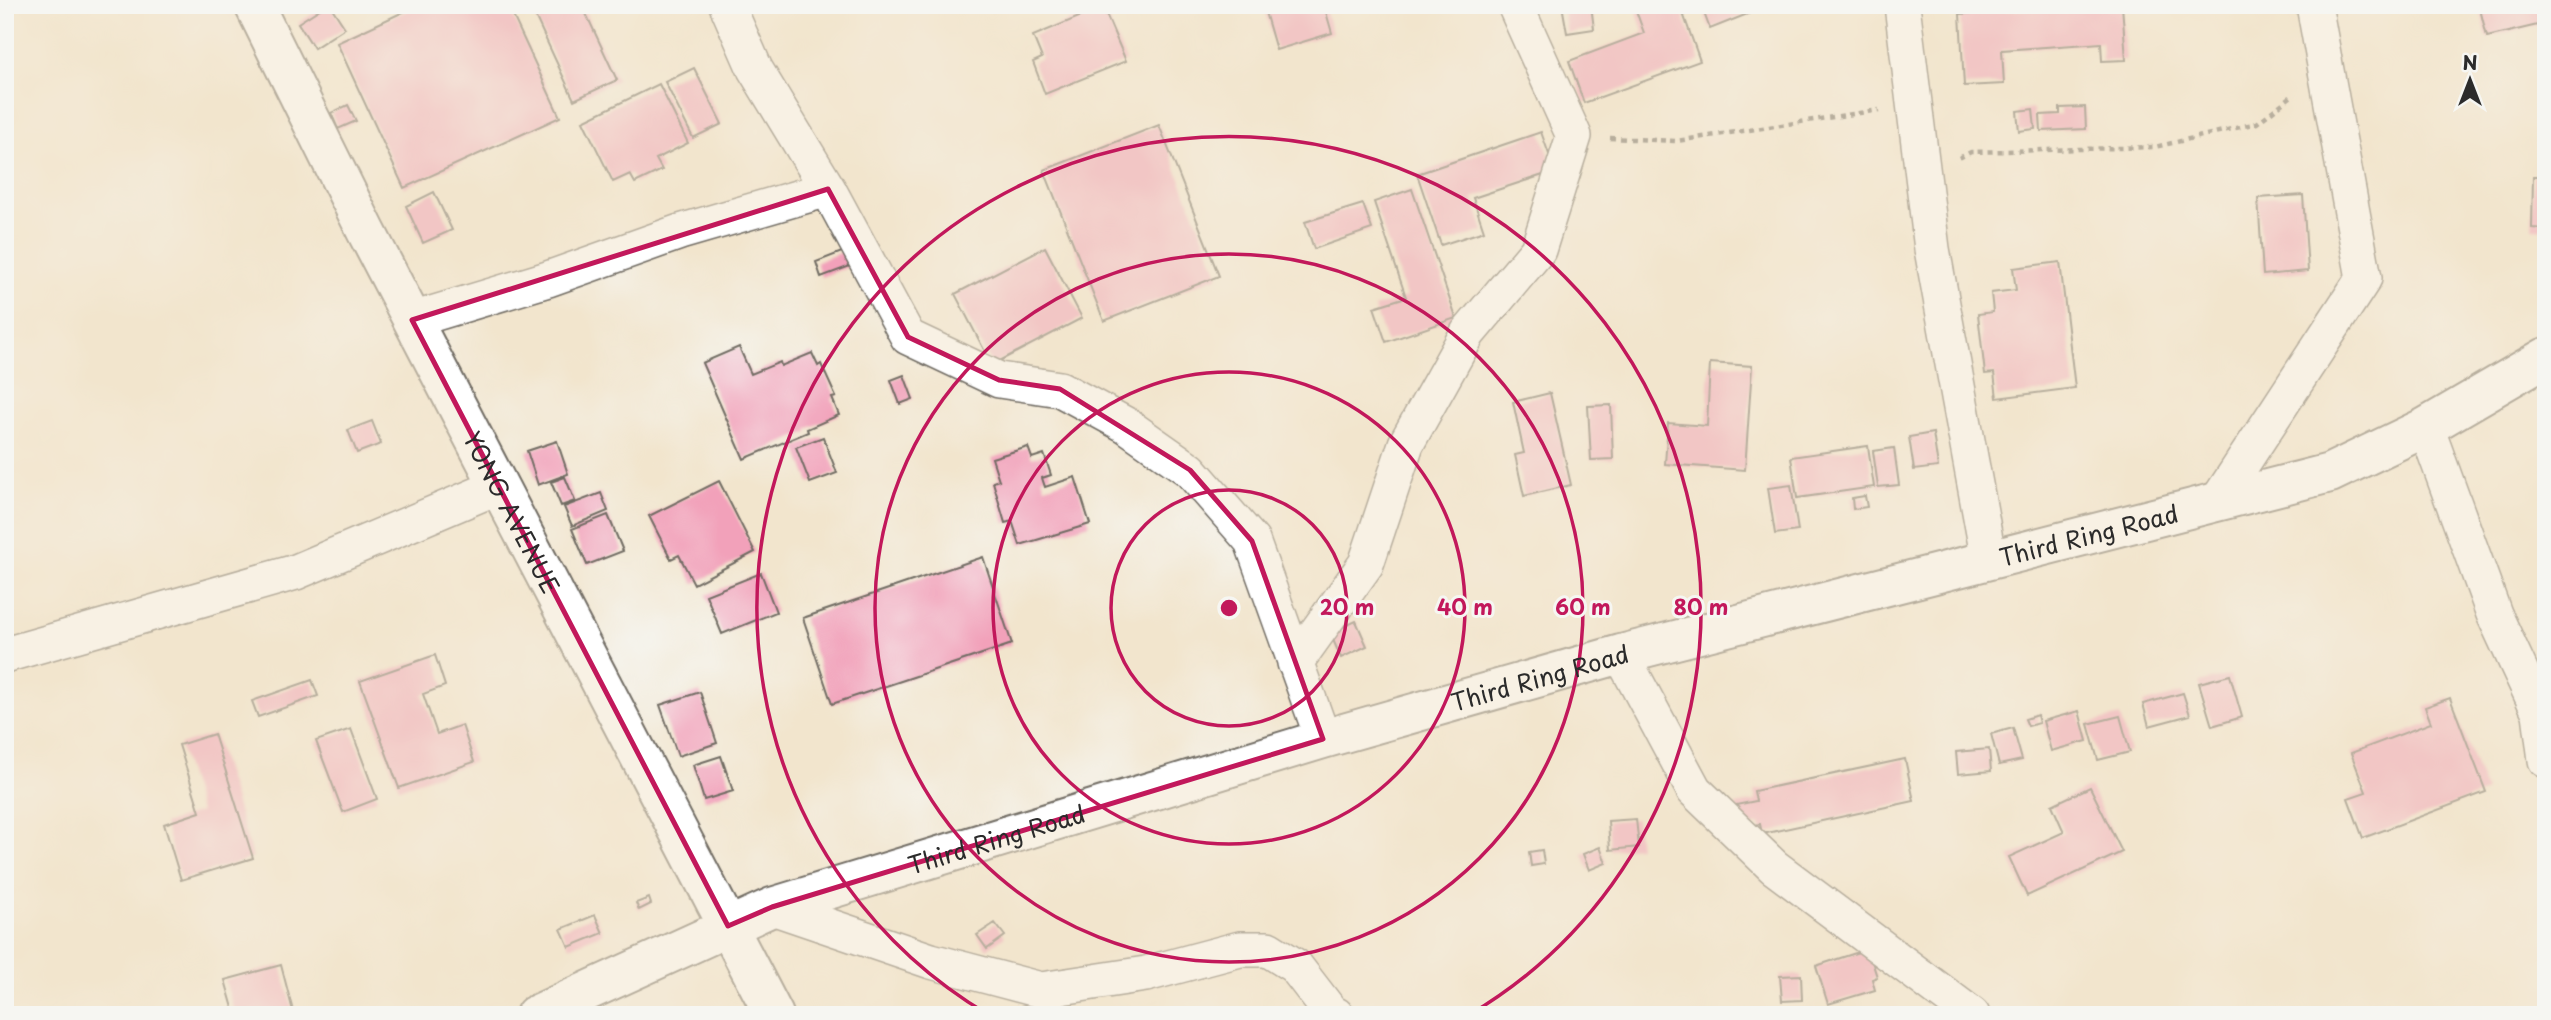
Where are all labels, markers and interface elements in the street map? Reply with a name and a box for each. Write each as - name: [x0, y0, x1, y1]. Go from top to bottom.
- north arrow: [2436, 46, 2506, 116]
- text: N: [2462, 48, 2478, 76]
- street label: YONG AVENUE: [455, 424, 569, 600]
- street label: Third Ring Road: [1995, 494, 2182, 575]
- text: 20 m: [1320, 590, 1374, 622]
- text: 40 m: [1437, 590, 1493, 622]
- text: 60 m: [1555, 590, 1611, 622]
- text: 80 m: [1674, 590, 1728, 622]
- centre of rings: [1217, 596, 1241, 620]
- street label: Third Ring Road: [1447, 635, 1633, 720]
- street label: Third Ring Road: [903, 795, 1089, 883]

